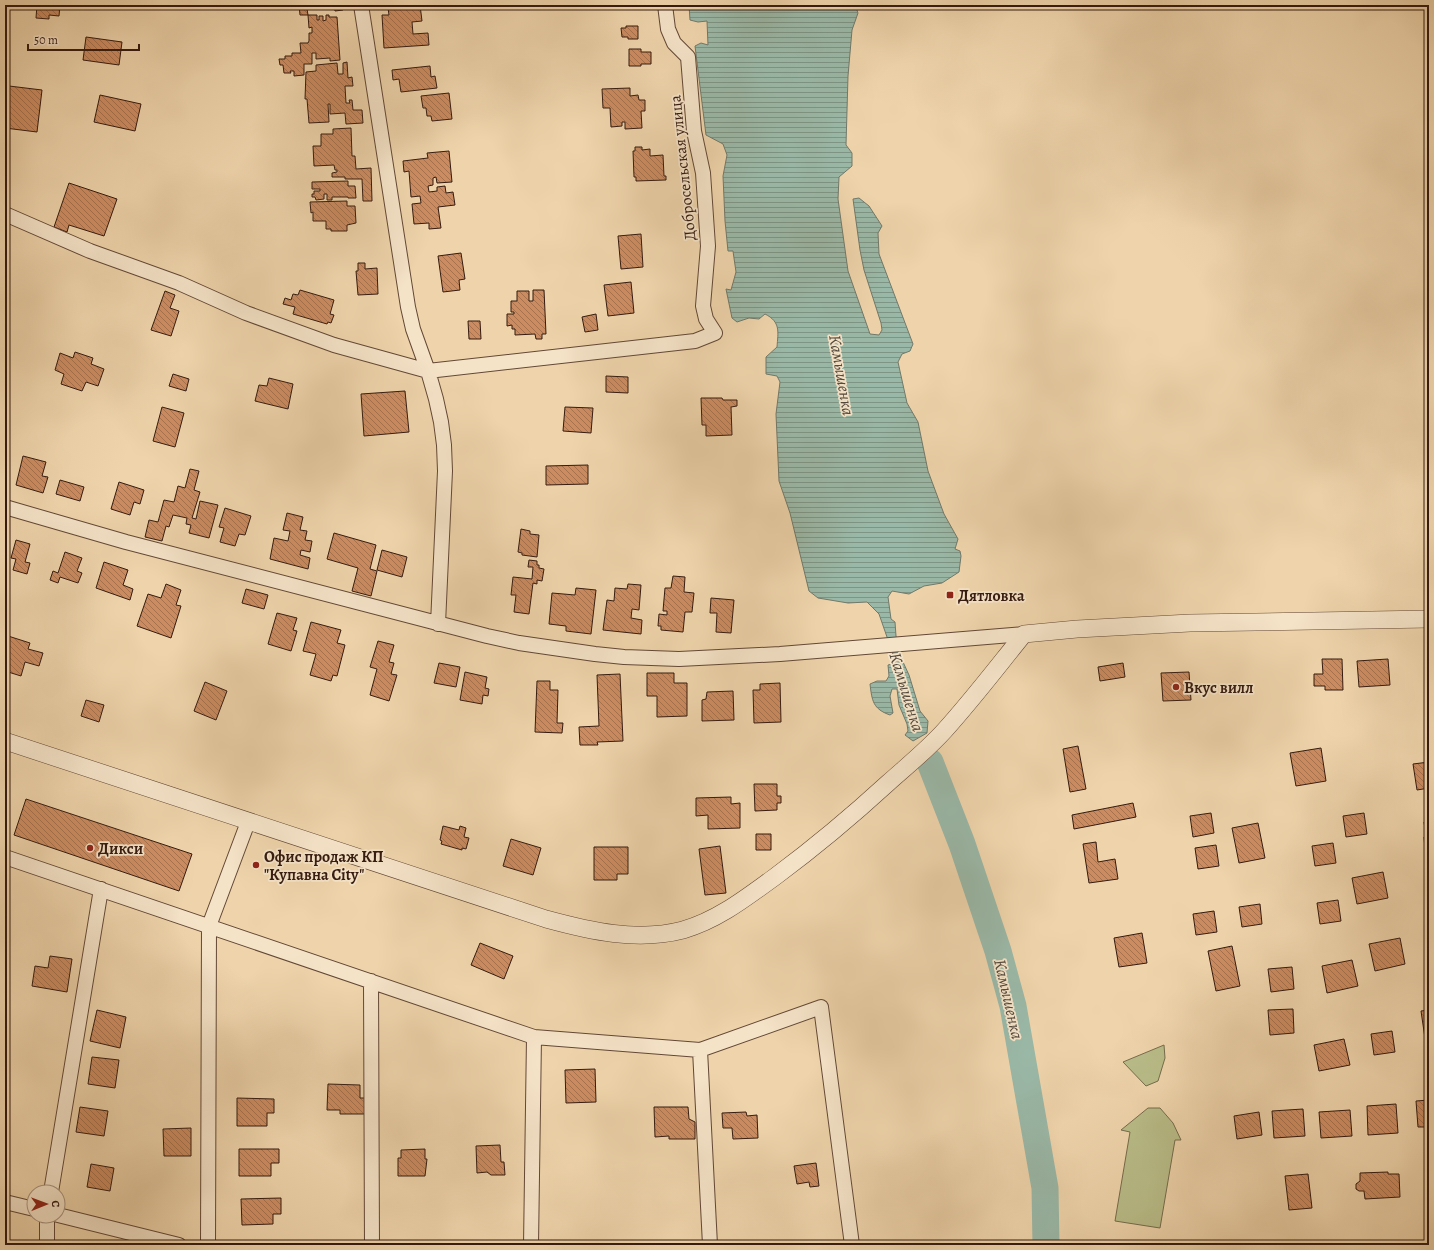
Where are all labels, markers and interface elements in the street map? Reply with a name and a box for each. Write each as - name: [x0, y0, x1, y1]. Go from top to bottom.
- scale bar: [28, 26, 139, 52]
- text: 50 m: [34, 32, 58, 48]
- street label: Добросельская улица: [664, 93, 702, 242]
- water label: Камышенка: [823, 333, 860, 418]
- place label: Дятловка: [958, 585, 1025, 607]
- marker: Дятловка: [945, 590, 955, 600]
- water label: Камышенка: [884, 650, 930, 735]
- place label: Вкус вилл: [1184, 677, 1254, 699]
- marker: Вкус вилл: [1171, 682, 1181, 692]
- place label: Дикси: [98, 838, 143, 860]
- marker: Дикси: [85, 843, 95, 853]
- place label: Офис продаж КП "Купавна City": [264, 846, 384, 886]
- marker: Офис продаж КП "Купавна City": [251, 860, 261, 870]
- water label: Камышенка: [988, 957, 1029, 1042]
- north arrow: [26, 1184, 66, 1224]
- text: С: [48, 1200, 63, 1208]

